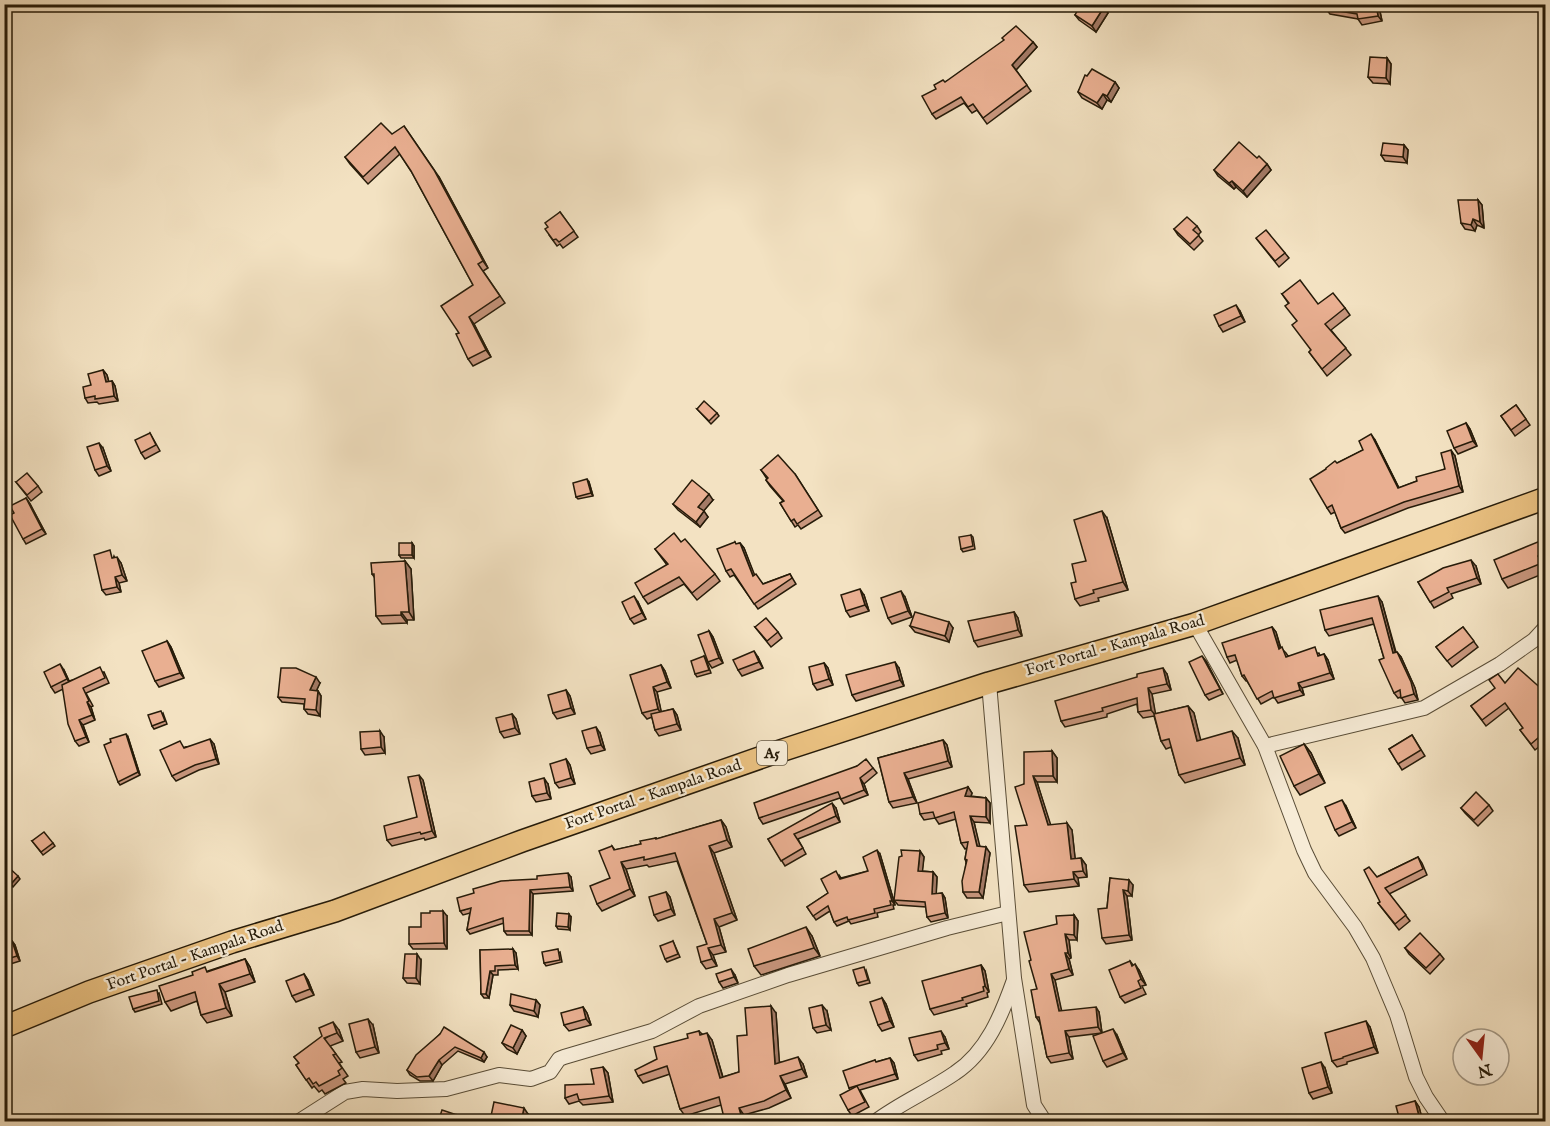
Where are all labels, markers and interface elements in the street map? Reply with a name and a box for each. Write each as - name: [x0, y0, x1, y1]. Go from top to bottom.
- street label: Fort Portal - Kampala Road: [1023, 611, 1207, 681]
- road number: A5: [757, 741, 787, 765]
- street label: Fort Portal - Kampala Road: [562, 755, 744, 835]
- street label: Fort Portal - Kampala Road: [104, 916, 286, 996]
- north arrow: [1451, 1027, 1511, 1087]
- text: N: [1475, 1058, 1495, 1081]

